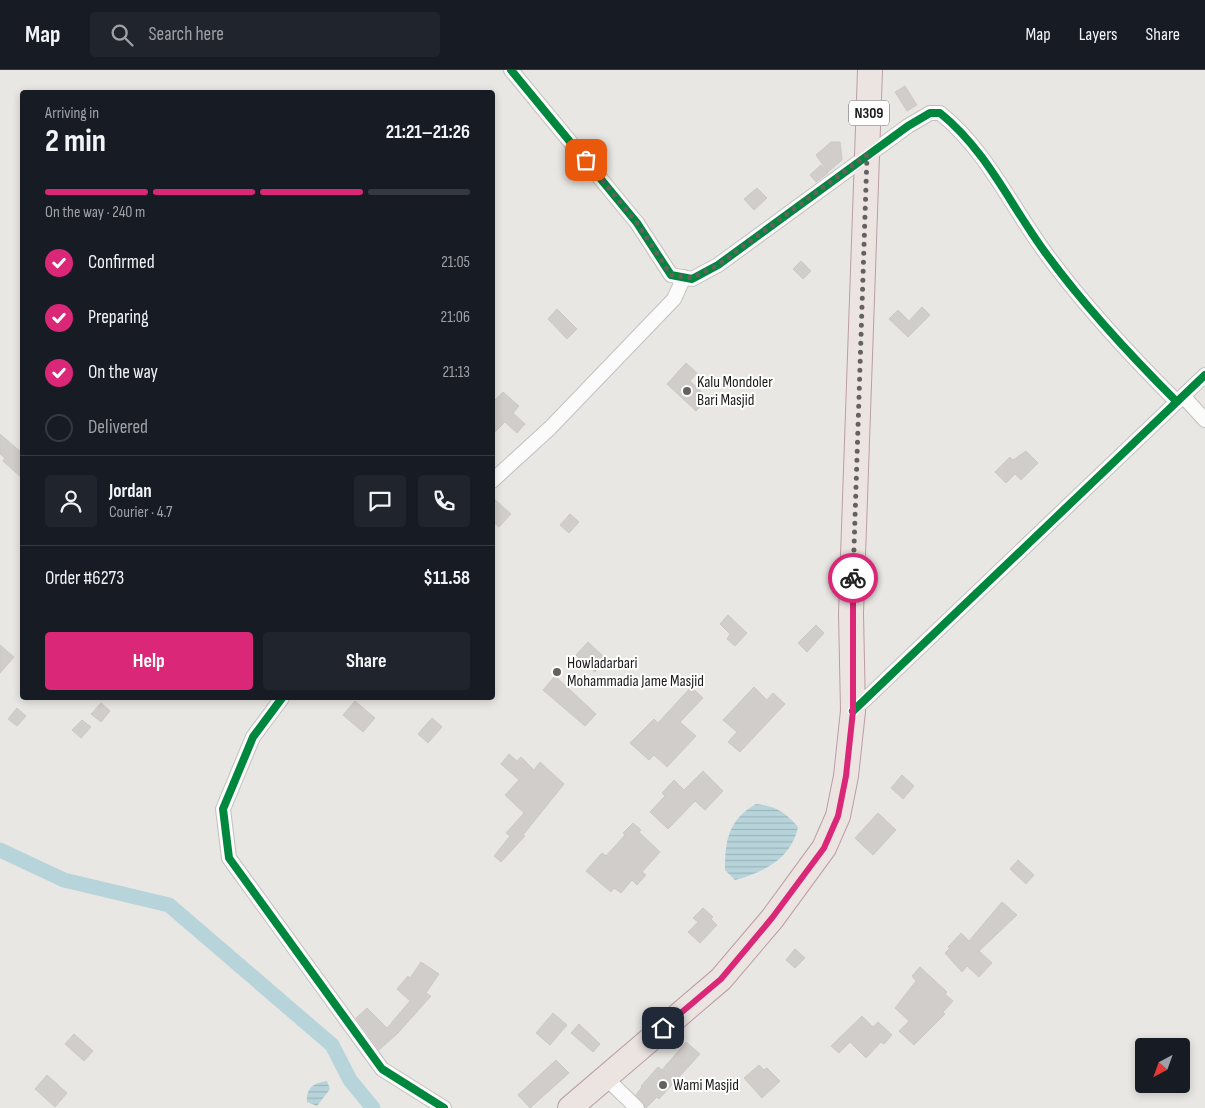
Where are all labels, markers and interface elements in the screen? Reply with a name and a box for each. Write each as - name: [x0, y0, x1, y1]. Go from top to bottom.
- search box: [90, 12, 440, 57]
- text: Map: [25, 20, 60, 49]
- icon: search: [108, 21, 136, 49]
- text: Search here: [148, 23, 224, 46]
- text: Map: [1026, 24, 1051, 45]
- text: Layers: [1079, 24, 1118, 45]
- text: Share: [1146, 24, 1180, 45]
- road number: N309: [849, 100, 889, 126]
- text: Arriving in: [45, 104, 99, 123]
- text: 21:21–21:26: [386, 121, 470, 144]
- text: 2 min: [45, 122, 106, 161]
- pin: [565, 139, 607, 181]
- icon: bag: [572, 146, 600, 174]
- text: On the way · 240 m: [45, 203, 145, 222]
- icon: check: [45, 249, 73, 277]
- text: Confirmed: [88, 251, 155, 274]
- text: 21:05: [441, 253, 470, 272]
- icon: check: [45, 304, 73, 332]
- text: Preparing: [88, 306, 149, 329]
- text: 21:06: [441, 308, 470, 327]
- icon: check: [45, 359, 73, 387]
- text: On the way: [88, 361, 158, 384]
- text: 21:13: [442, 363, 470, 382]
- place label: Kalu Mondoler Bari Masjid: [697, 373, 773, 410]
- marker: Kalu Mondoler Bari Masjid: [681, 385, 693, 397]
- text: Delivered: [88, 416, 148, 439]
- button: person: [45, 475, 97, 527]
- button: chat: [354, 475, 406, 527]
- button: phone: [418, 475, 470, 527]
- text: Jordan: [109, 480, 152, 503]
- text: Courier · 4.7: [109, 503, 172, 522]
- courier: [828, 553, 878, 603]
- icon: bike: [839, 564, 867, 592]
- text: Order #6273: [45, 567, 124, 590]
- text: $11.58: [423, 567, 470, 590]
- button: Help: [45, 632, 253, 690]
- button: Share: [263, 632, 470, 690]
- place label: Howladarbari Mohammadia Jame Masjid: [567, 654, 704, 691]
- marker: Howladarbari Mohammadia Jame Masjid: [551, 666, 563, 678]
- pin: [642, 1007, 684, 1049]
- icon: home: [649, 1014, 677, 1042]
- north arrow: [1135, 1038, 1190, 1092]
- map controls: [1135, 1038, 1190, 1093]
- place label: Wami Masjid: [673, 1076, 739, 1095]
- marker: Wami Masjid: [657, 1079, 669, 1091]

